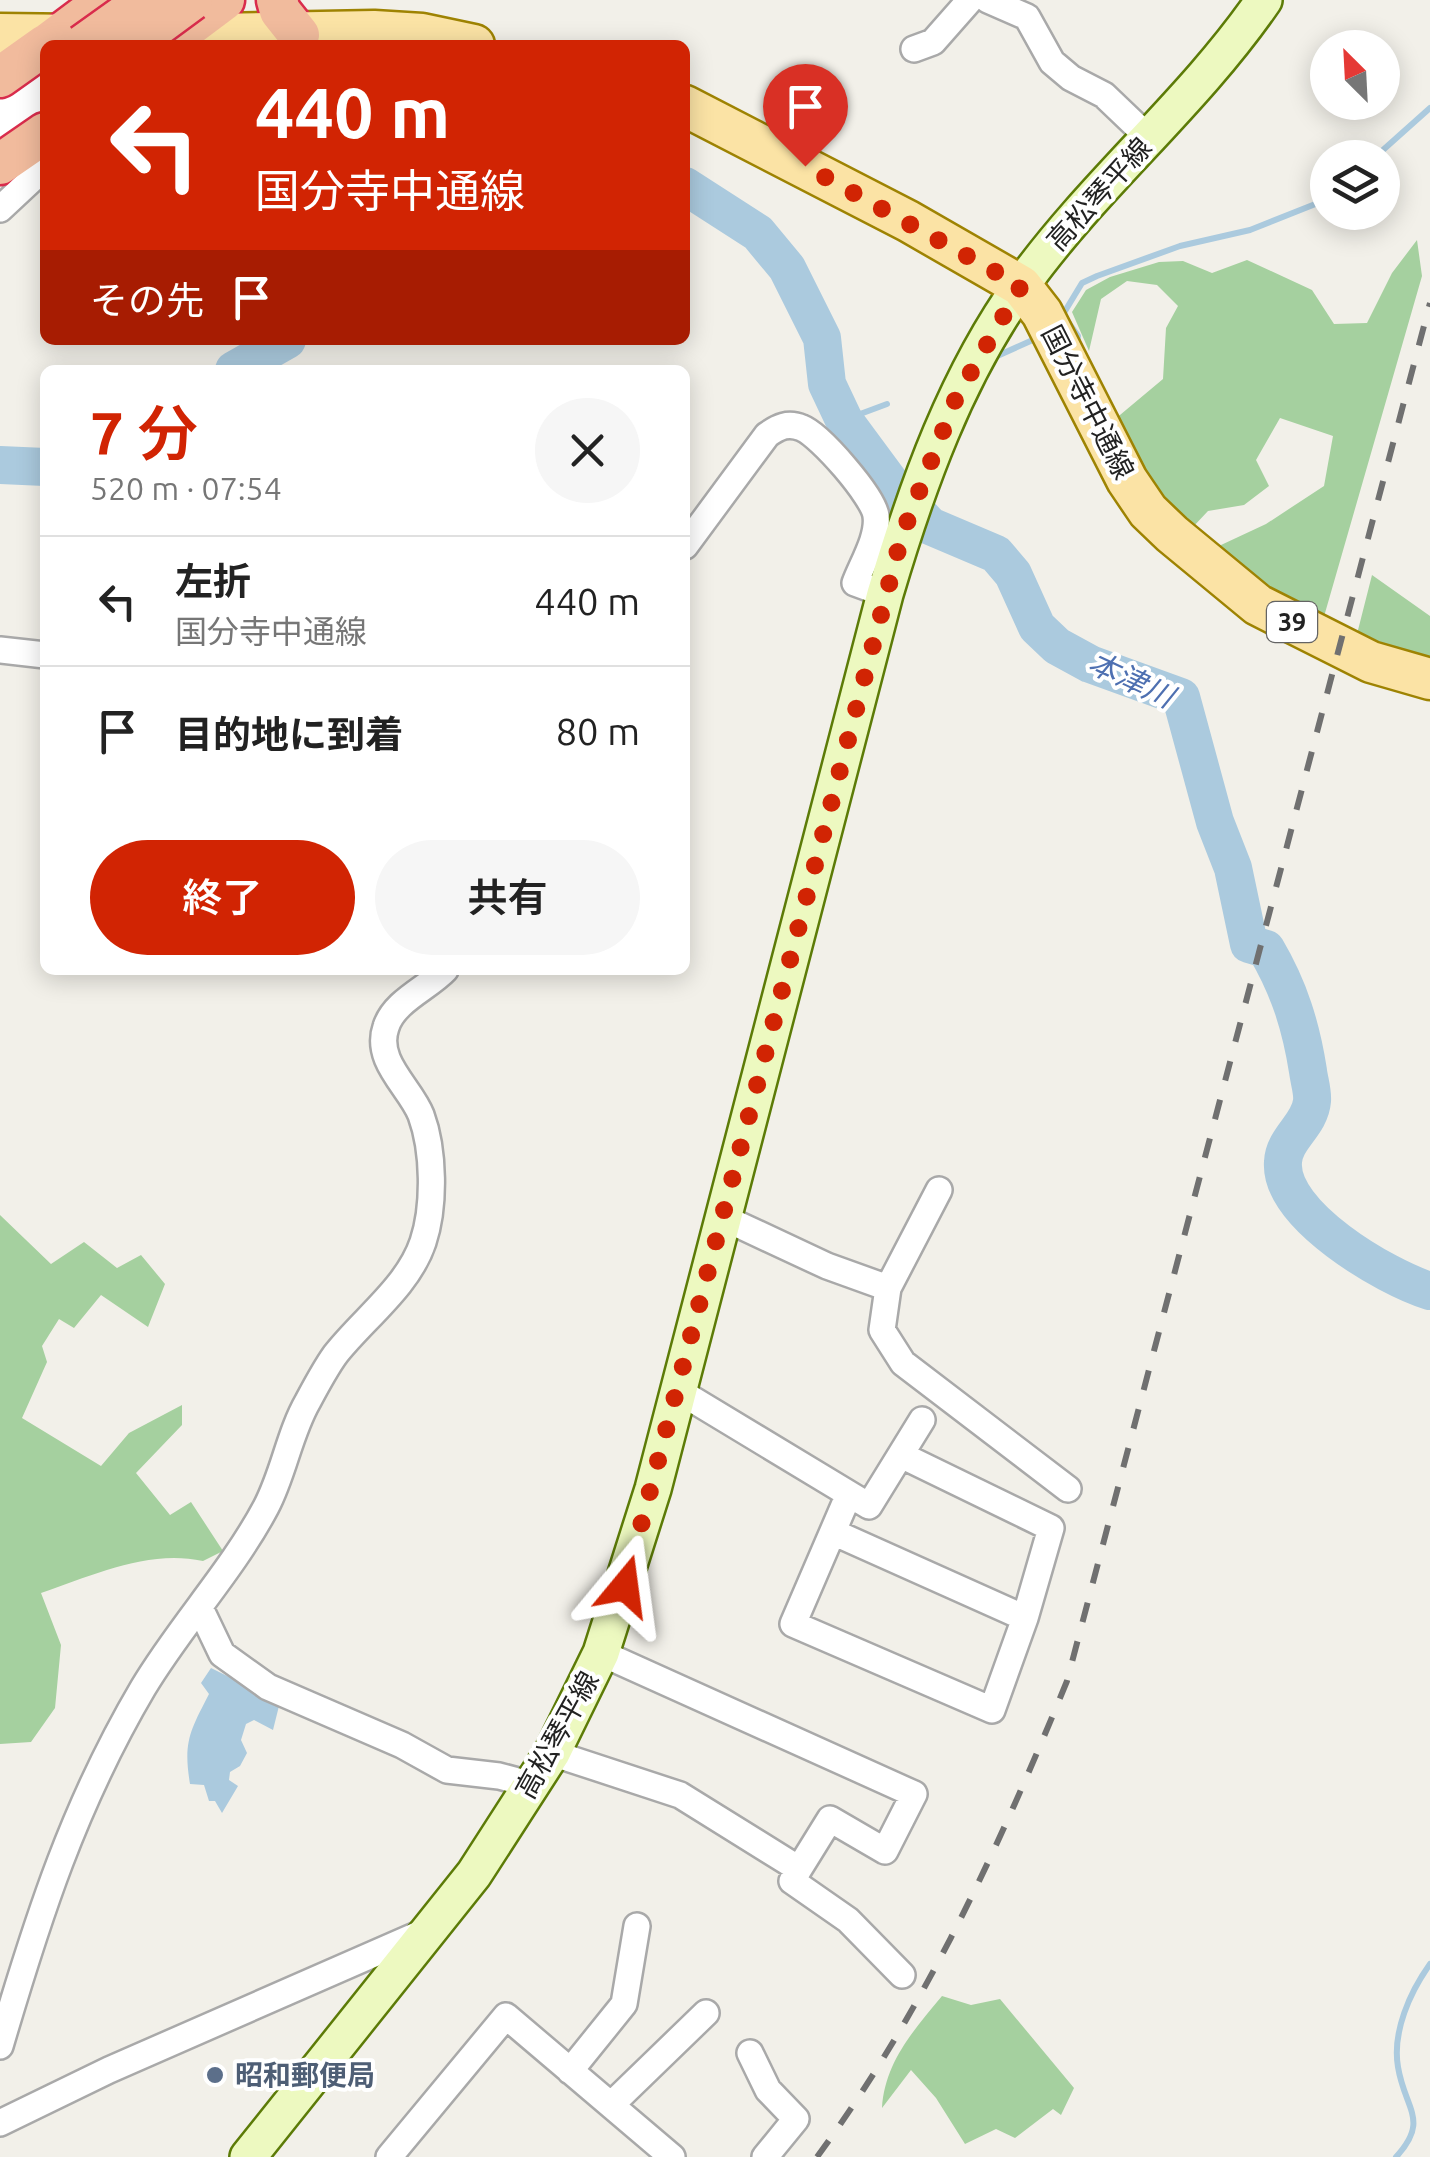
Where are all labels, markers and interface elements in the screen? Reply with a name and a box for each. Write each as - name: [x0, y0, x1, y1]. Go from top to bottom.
- north arrow: [1310, 30, 1400, 120]
- map controls: [1310, 30, 1400, 230]
- pin: [763, 64, 848, 167]
- text: 440 m: [255, 73, 450, 151]
- icon: arrive: [778, 79, 833, 134]
- icon: left: [90, 80, 220, 210]
- street label: 高松琴平線: [1040, 131, 1157, 256]
- button: layers: [1310, 140, 1400, 230]
- text: 国分寺中通線: [255, 165, 525, 216]
- icon: arrive: [224, 270, 279, 325]
- text: その先: [90, 279, 204, 321]
- street label: 国分寺中通線: [1036, 320, 1140, 484]
- button: close: [535, 398, 640, 503]
- text: 7 分: [90, 399, 198, 466]
- text: 520 m · 07:54: [90, 470, 282, 506]
- text: 左折: [175, 560, 251, 602]
- icon: left: [90, 574, 145, 629]
- text: 440 m: [534, 580, 640, 622]
- road number: 39: [1267, 602, 1317, 642]
- text: 国分寺中通線: [175, 613, 367, 649]
- water label: 本津川: [1083, 645, 1182, 715]
- icon: arrive: [90, 704, 145, 759]
- text: 80 m: [556, 710, 640, 752]
- text: 目的地に到着: [175, 713, 403, 755]
- button: 終了: [90, 840, 355, 955]
- button: 共有: [375, 840, 640, 955]
- position arrow: [573, 1534, 677, 1638]
- street label: 高松琴平線: [509, 1666, 604, 1804]
- place label: 昭和郵便局: [235, 2059, 375, 2090]
- marker: 昭和郵便局: [204, 2064, 226, 2086]

